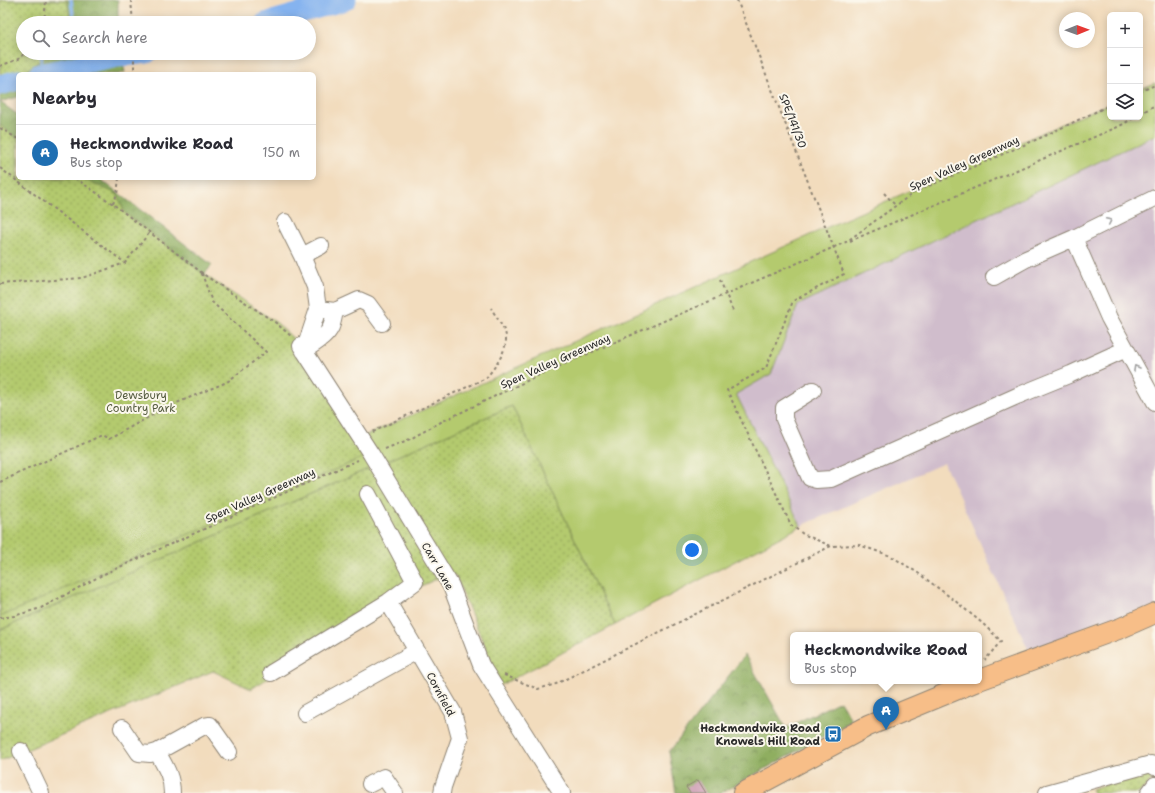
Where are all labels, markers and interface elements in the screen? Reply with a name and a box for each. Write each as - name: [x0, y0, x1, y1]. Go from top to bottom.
- north arrow: [1059, 12, 1095, 48]
- map controls: [1107, 12, 1143, 120]
- button: +: [1107, 12, 1143, 48]
- search box: [16, 16, 316, 60]
- icon: search: [30, 27, 52, 49]
- text: Search here: [62, 28, 148, 48]
- button: −: [1107, 48, 1143, 84]
- button: layers: [1107, 84, 1143, 120]
- text: Nearby: [32, 87, 97, 109]
- street label: SPE/141/30: [775, 92, 810, 151]
- street label: Spen Valley Greenway: [907, 132, 1022, 194]
- text: Heckmondwike Road: [70, 134, 233, 154]
- text: A: [40, 144, 50, 161]
- text: 150 m: [262, 144, 300, 161]
- text: Bus stop: [70, 154, 122, 171]
- one-way arrow: [1104, 218, 1112, 226]
- street label: Spen Valley Greenway: [498, 330, 613, 392]
- one-way arrow: [1134, 365, 1141, 372]
- park label: Dewsbury Country Park: [106, 388, 176, 416]
- street label: Spen Valley Greenway: [203, 464, 318, 526]
- street label: Carr Lane: [418, 540, 457, 593]
- your location: [682, 540, 702, 560]
- popup: [790, 632, 982, 684]
- text: Heckmondwike Road: [804, 640, 968, 660]
- text: Bus stop: [804, 660, 857, 677]
- street label: Cornfield: [423, 670, 458, 719]
- pin: A: [873, 697, 899, 730]
- place label: Heckmondwike Road Knowels Hill Road: [700, 721, 820, 749]
- bus stop icon: Heckmondwike Road Knowels Hill Road: [823, 724, 843, 744]

